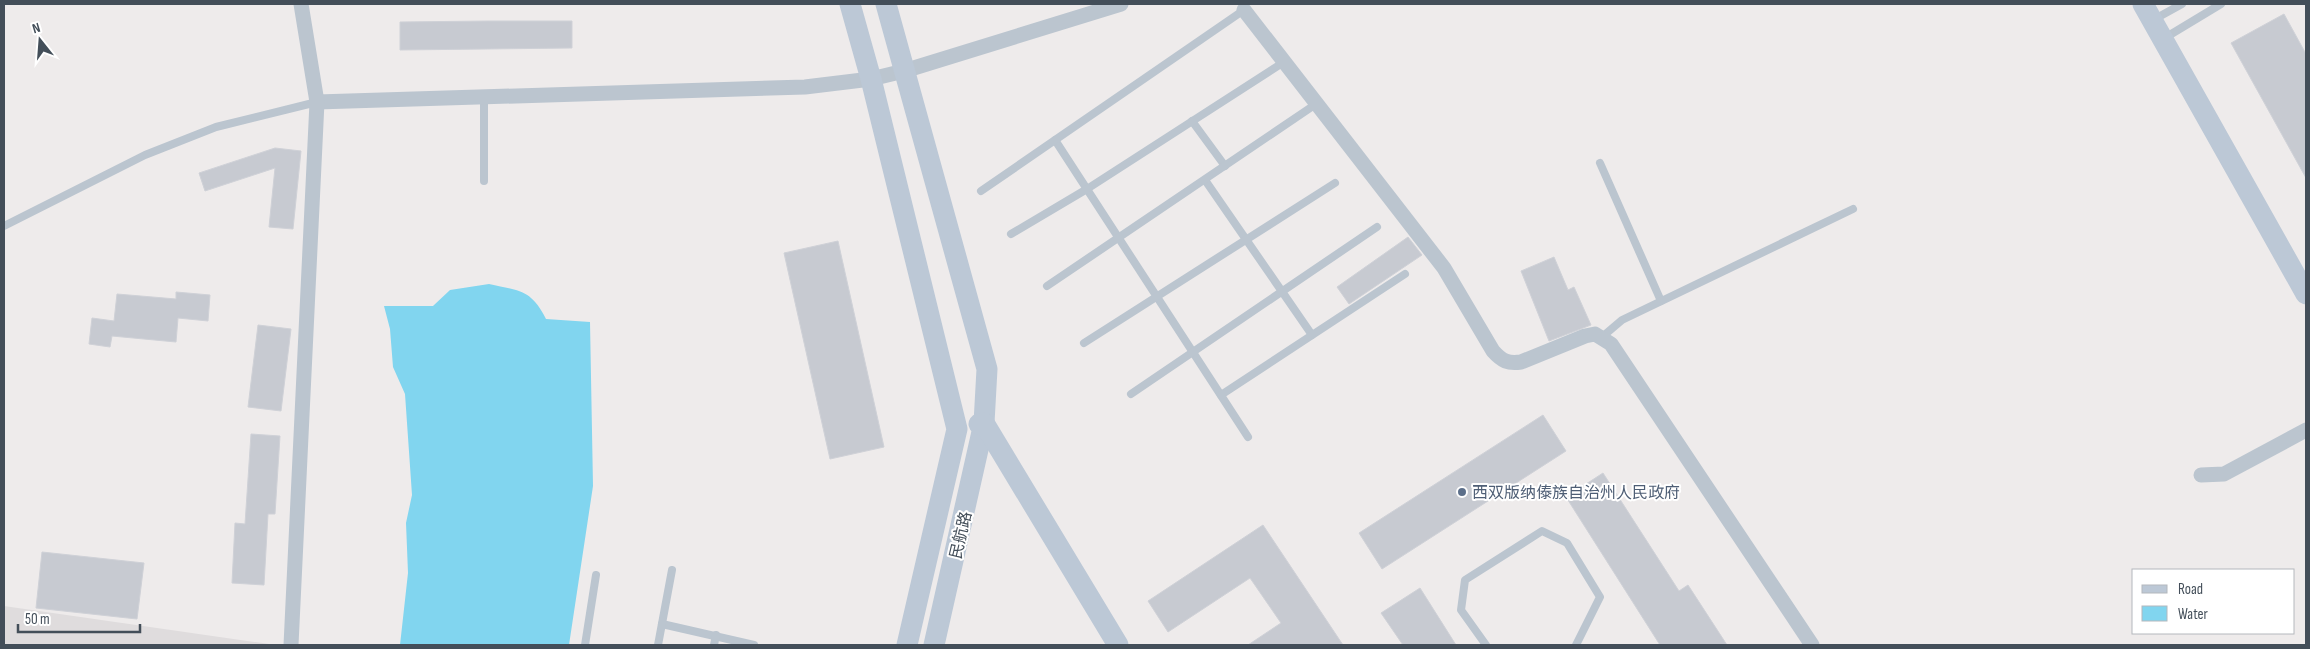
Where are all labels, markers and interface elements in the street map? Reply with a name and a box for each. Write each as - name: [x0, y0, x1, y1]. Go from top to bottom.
- north arrow: [15, 15, 65, 65]
- text: N: [30, 19, 42, 37]
- place label: 西双版纳傣族自治州人民政府: [1472, 484, 1680, 503]
- marker: 西双版纳傣族自治州人民政府: [1456, 486, 1468, 498]
- street label: 民航路: [947, 510, 976, 561]
- legend: [2132, 569, 2295, 634]
- text: Road: [2178, 580, 2203, 599]
- scale bar: [18, 602, 140, 634]
- text: Water: [2178, 605, 2209, 624]
- text: 50 m: [25, 610, 50, 629]

